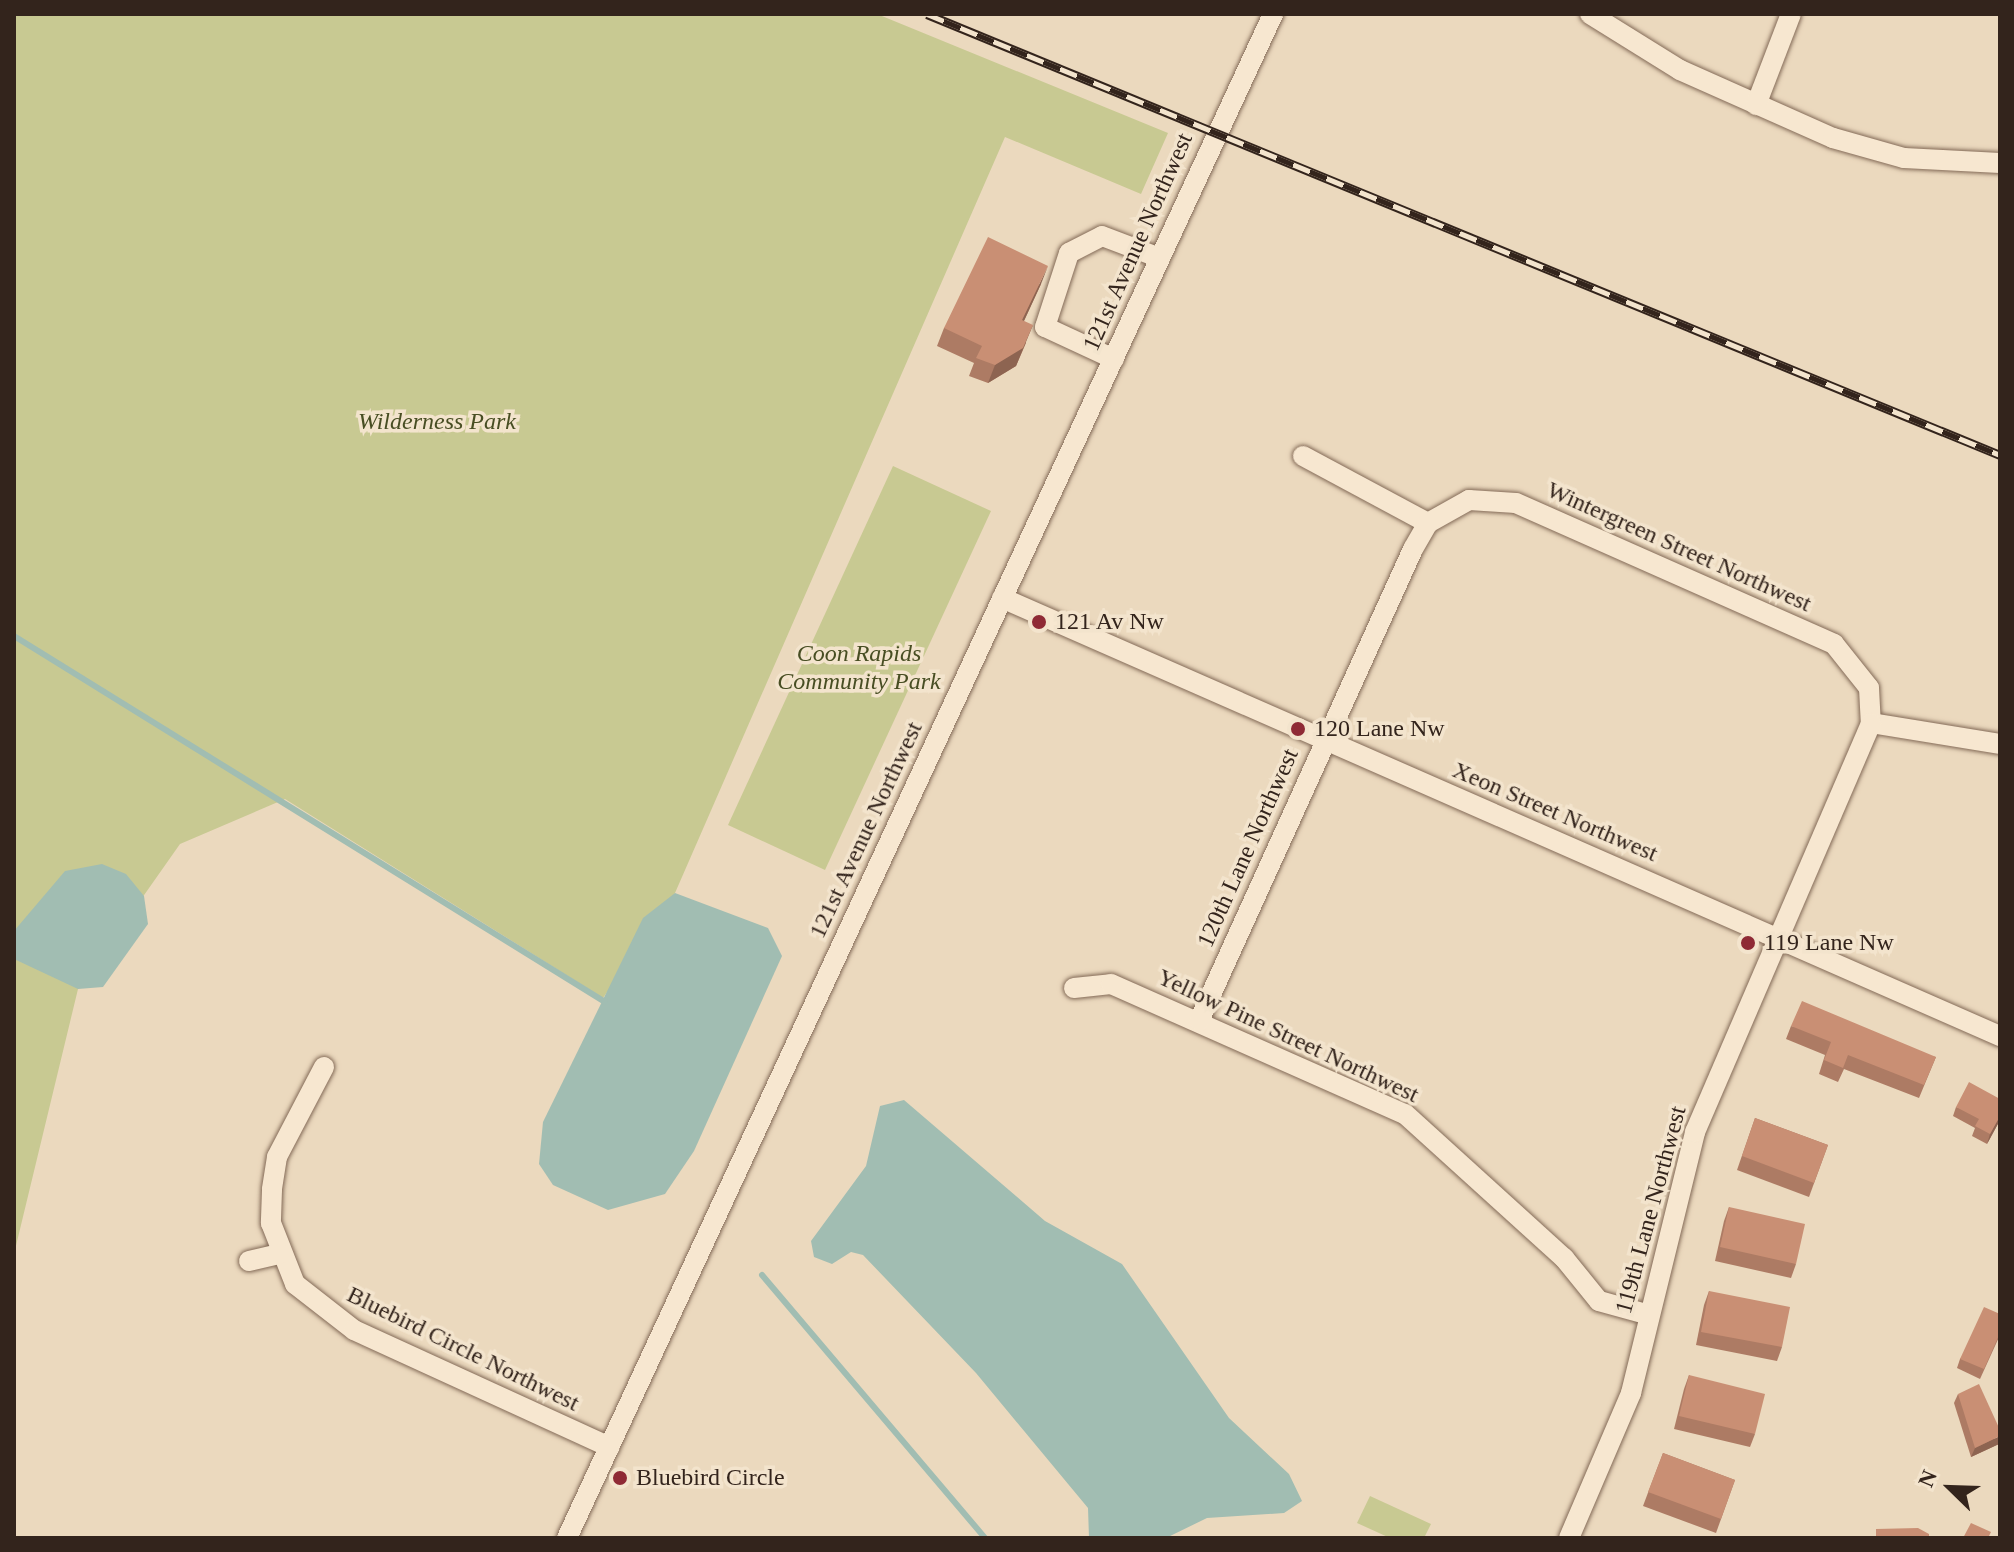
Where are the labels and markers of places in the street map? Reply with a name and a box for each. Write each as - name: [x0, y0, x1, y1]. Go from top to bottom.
- place label: 121 Av Nw: [1055, 608, 1165, 636]
- marker: 121 Av Nw: [1030, 613, 1048, 631]
- place label: 120 Lane Nw: [1314, 715, 1445, 743]
- marker: 120 Lane Nw: [1289, 720, 1307, 738]
- place label: 119 Lane Nw: [1764, 929, 1894, 957]
- marker: 119 Lane Nw: [1739, 934, 1757, 952]
- place label: Bluebird Circle: [636, 1464, 785, 1492]
- marker: Bluebird Circle: [611, 1469, 629, 1487]

